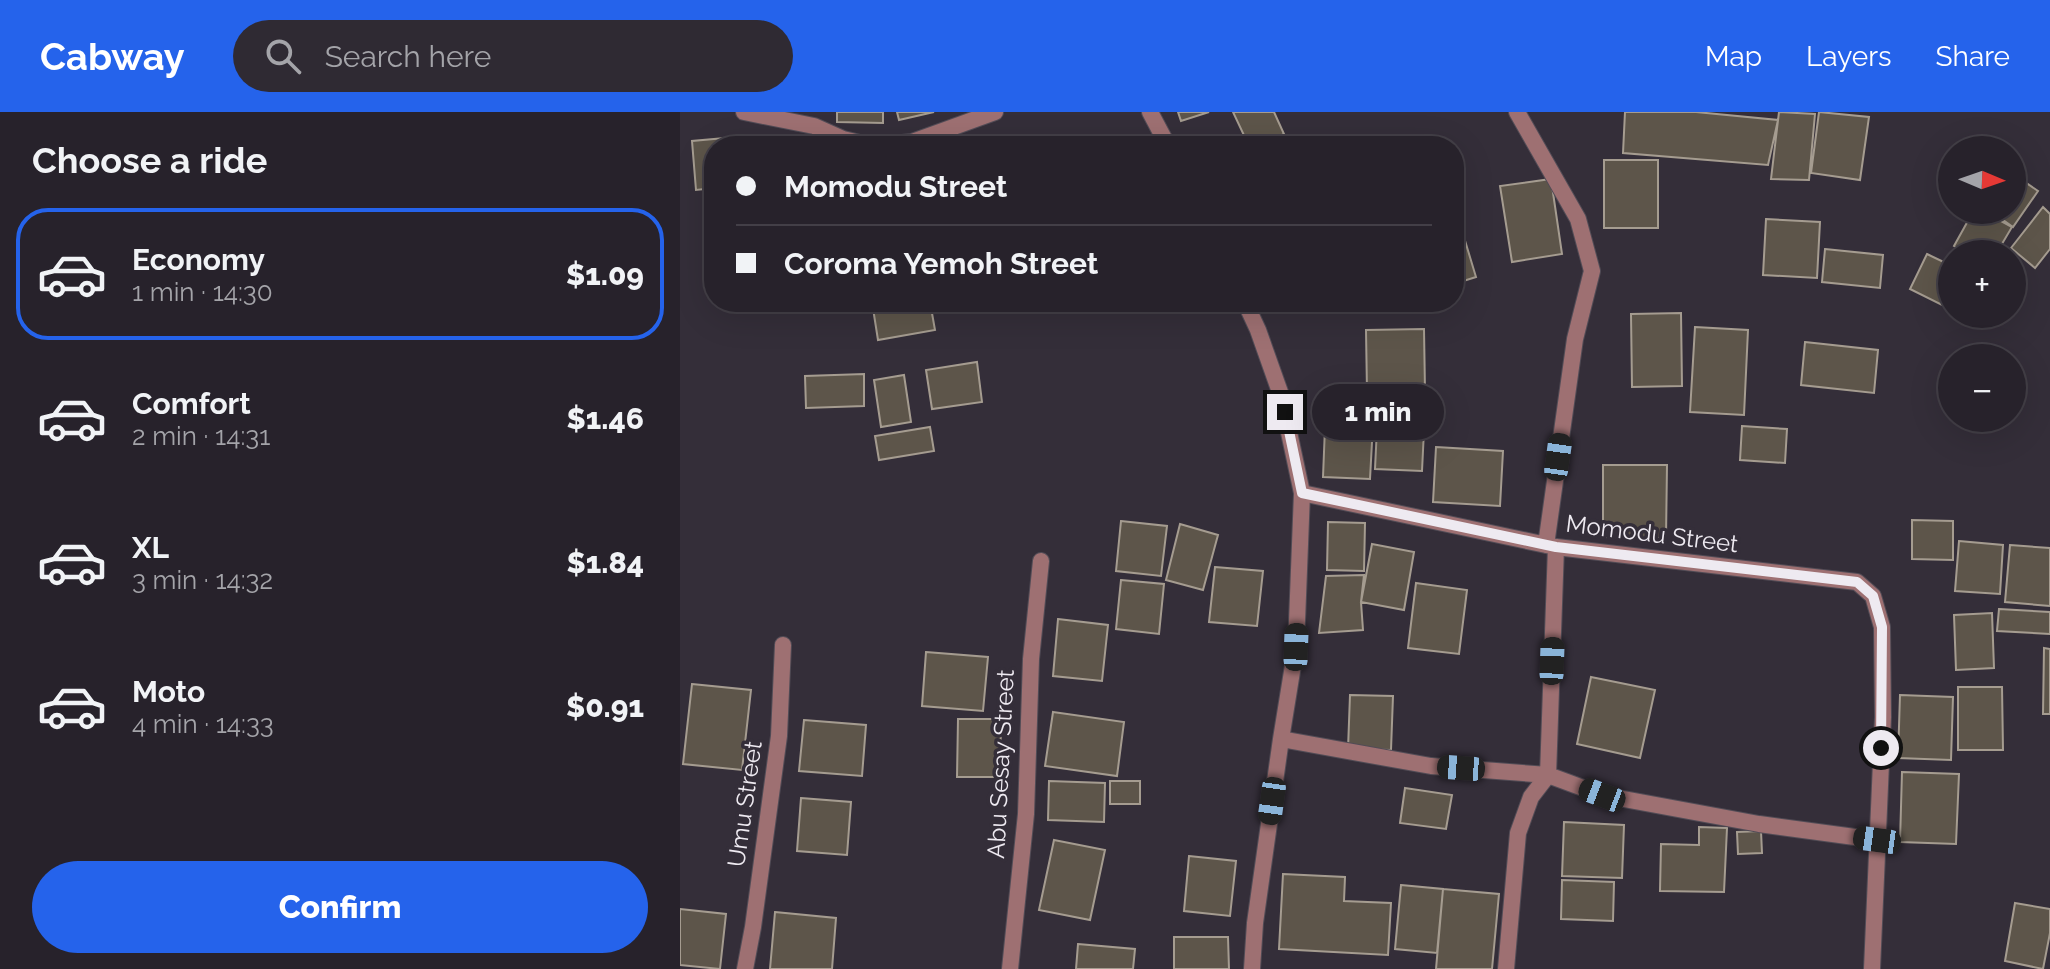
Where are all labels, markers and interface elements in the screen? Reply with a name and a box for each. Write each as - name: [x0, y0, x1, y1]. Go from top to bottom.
- search box: [233, 20, 793, 92]
- text: Cabway: [40, 34, 185, 79]
- icon: search: [261, 34, 305, 78]
- text: Search here: [325, 39, 491, 74]
- text: Map: [1705, 40, 1762, 73]
- text: Layers: [1806, 40, 1892, 73]
- text: Share: [1936, 40, 2010, 73]
- north arrow: [1938, 136, 2026, 224]
- map controls: [1938, 136, 2026, 432]
- text: Choose a ride: [32, 139, 267, 181]
- text: Momodu Street: [784, 169, 1007, 204]
- icon: car: [36, 238, 108, 310]
- button: +: [1938, 240, 2026, 328]
- text: Economy: [132, 242, 265, 277]
- text: Coroma Yemoh Street: [784, 246, 1098, 281]
- text: $1.09: [566, 257, 644, 292]
- text: 1 min · 14:30: [132, 277, 273, 307]
- button: −: [1938, 344, 2026, 432]
- icon: car: [36, 382, 108, 454]
- callout: 1 min: [1313, 384, 1445, 440]
- text: Comfort: [132, 386, 251, 421]
- route end: [1267, 394, 1303, 430]
- text: 1 min: [1345, 397, 1411, 427]
- text: $1.46: [566, 401, 644, 436]
- text: 2 min · 14:31: [132, 421, 270, 451]
- car: [1543, 432, 1573, 482]
- street label: Momodu Street: [1564, 509, 1740, 558]
- icon: car: [36, 526, 108, 598]
- text: XL: [132, 530, 169, 565]
- text: $1.84: [567, 545, 644, 580]
- text: 3 min · 14:32: [132, 565, 273, 595]
- car: [1283, 623, 1309, 671]
- car: [1539, 637, 1565, 685]
- street label: Abu Sesay Street: [981, 669, 1020, 859]
- icon: car: [36, 670, 108, 742]
- text: Moto: [132, 674, 205, 709]
- text: $0.91: [566, 689, 644, 724]
- text: 4 min · 14:33: [132, 709, 274, 739]
- route start: [1863, 730, 1899, 766]
- street label: Umu Street: [721, 739, 768, 869]
- car: [1436, 754, 1486, 782]
- car: [1575, 775, 1629, 815]
- car: [1257, 776, 1287, 826]
- car: [1852, 825, 1902, 855]
- button: Confirm: [32, 861, 648, 953]

